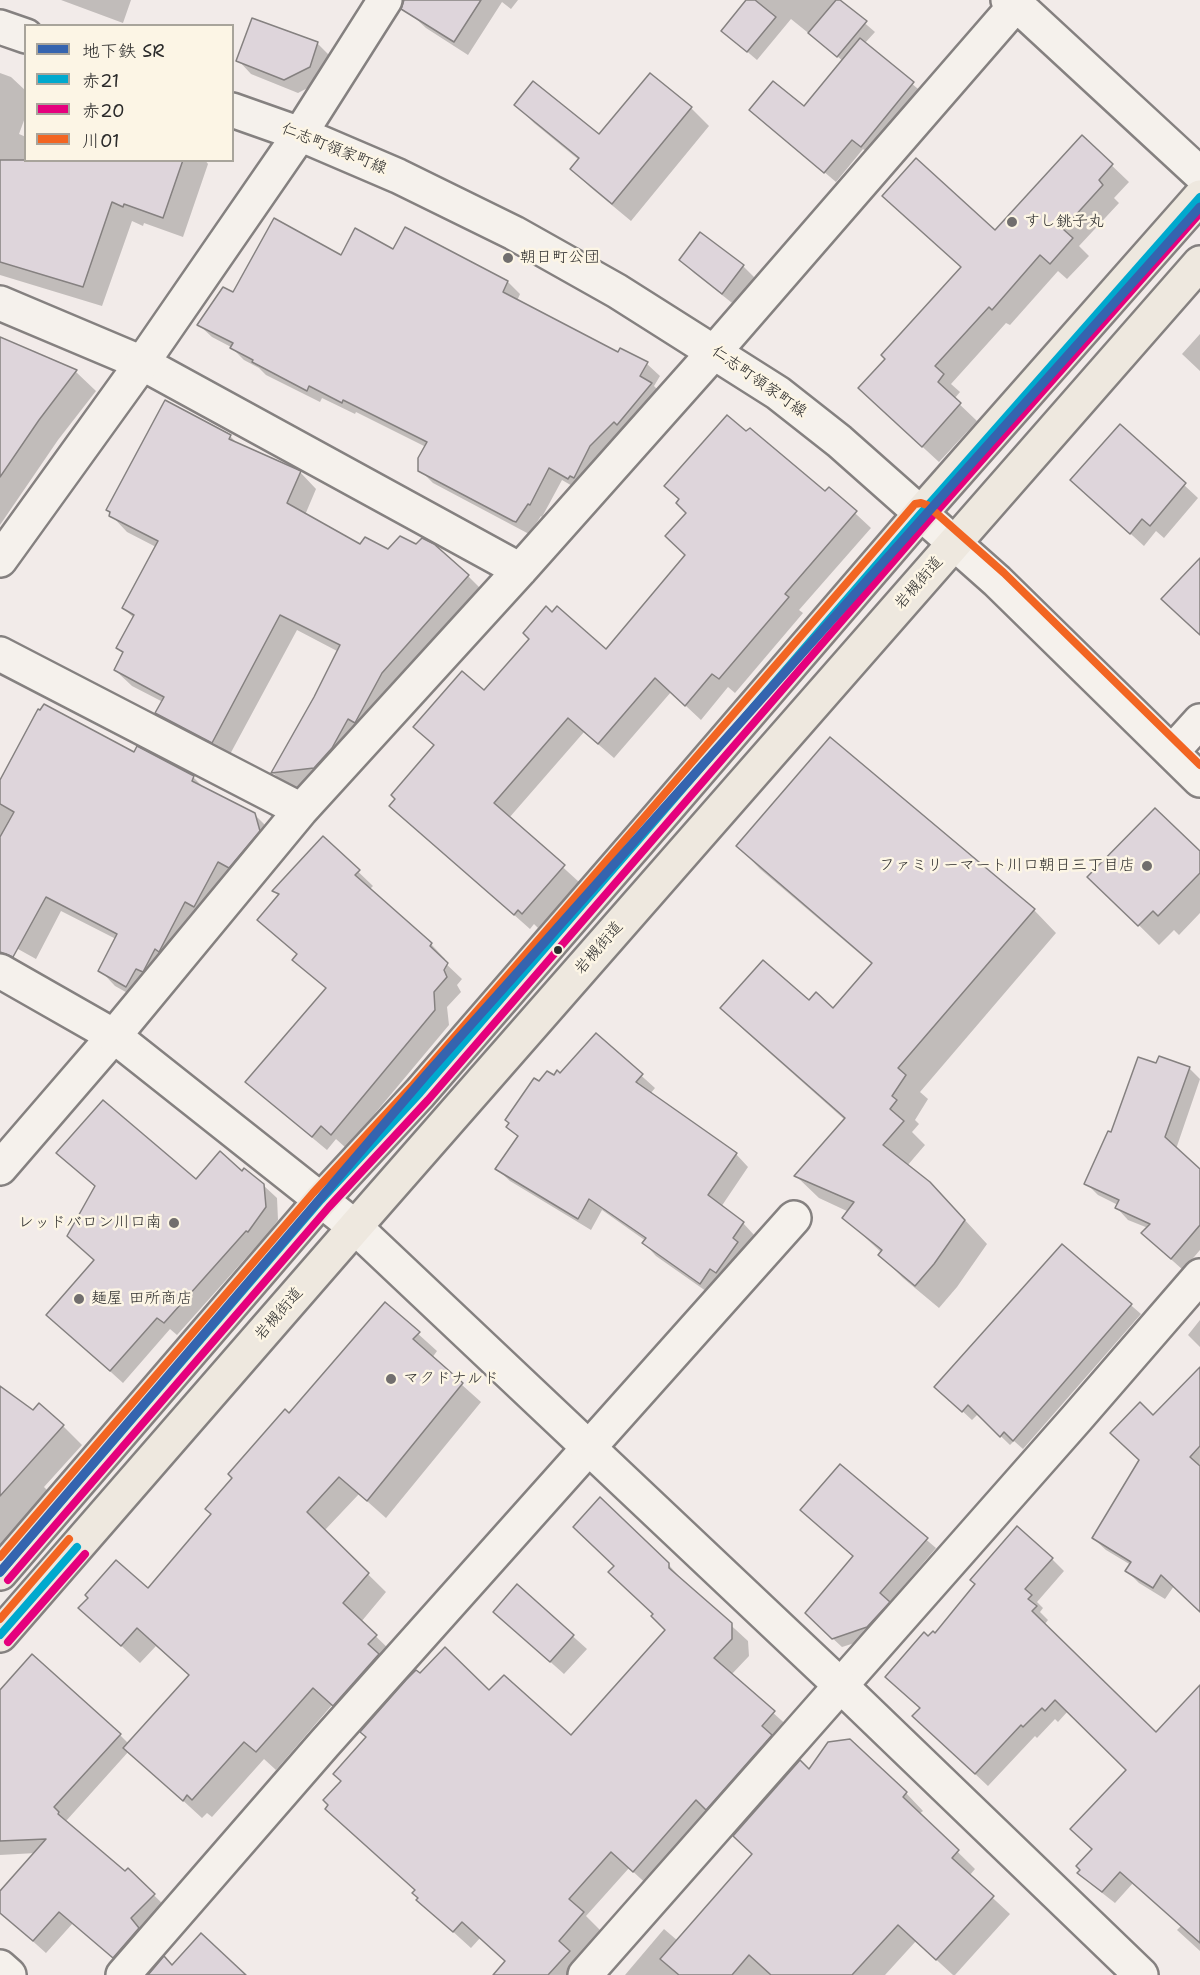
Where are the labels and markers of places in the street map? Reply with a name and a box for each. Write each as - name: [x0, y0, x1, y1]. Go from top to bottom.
- place label: すし銚子丸: [1024, 212, 1104, 232]
- marker: すし銚子丸: [1005, 215, 1019, 229]
- place label: 朝日町公団: [520, 248, 600, 268]
- marker: 朝日町公団: [501, 251, 515, 265]
- place label: ファミリーマート川口朝日三丁目店: [879, 856, 1135, 876]
- marker: ファミリーマート川口朝日三丁目店: [1140, 859, 1154, 873]
- unlabelled marker: [552, 944, 564, 956]
- place label: レッドバロン川口南: [18, 1213, 162, 1233]
- marker: レッドバロン川口南: [167, 1216, 181, 1230]
- place label: 麺屋 田所商店: [91, 1289, 192, 1309]
- marker: 麺屋 田所商店: [72, 1292, 86, 1306]
- place label: マクドナルド: [403, 1369, 499, 1389]
- marker: マクドナルド: [384, 1372, 398, 1386]

